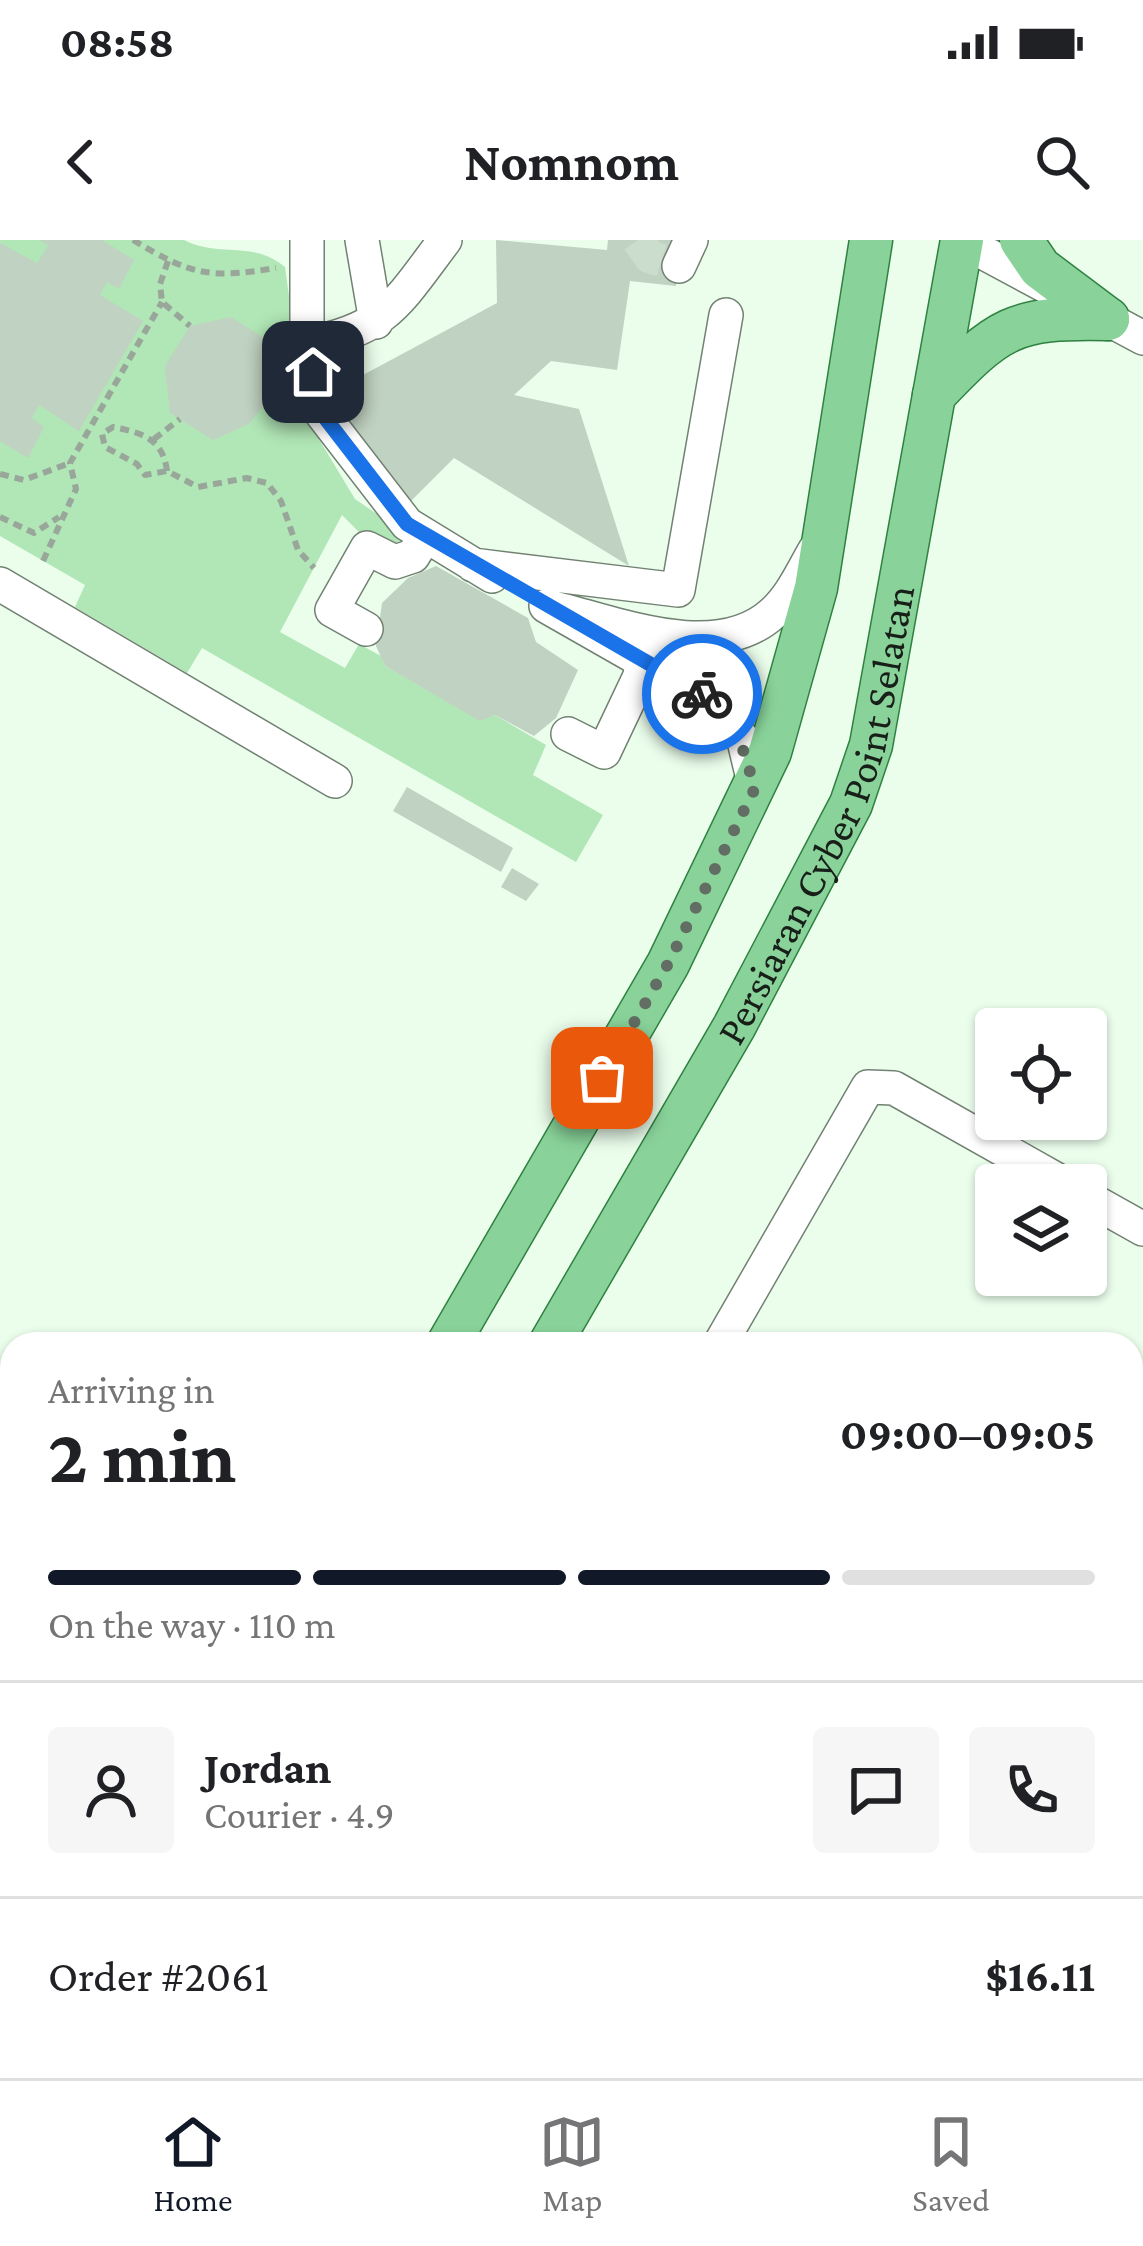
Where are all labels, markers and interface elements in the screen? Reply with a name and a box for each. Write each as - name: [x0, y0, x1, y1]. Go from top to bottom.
- text: 08:58: [60, 17, 174, 67]
- icon: back: [48, 129, 114, 195]
- icon: search: [1029, 129, 1095, 195]
- text: Nomnom: [464, 132, 679, 192]
- pin: [262, 321, 364, 423]
- icon: home: [280, 339, 346, 405]
- street label: Persiaran Cyber Point Selatan: [706, 581, 923, 1052]
- courier: [642, 634, 762, 754]
- icon: bike: [669, 661, 735, 727]
- map controls: [975, 1008, 1107, 1296]
- button: locate: [975, 1008, 1107, 1140]
- pin: [551, 1027, 653, 1129]
- icon: bag: [569, 1045, 635, 1111]
- button: layers: [975, 1164, 1107, 1296]
- text: Arriving in: [48, 1368, 215, 1411]
- text: 09:00–09:05: [840, 1409, 1095, 1459]
- text: 2 min: [48, 1412, 236, 1499]
- text: On the way · 110 m: [48, 1603, 336, 1646]
- button: person: [48, 1727, 174, 1853]
- button: chat: [813, 1727, 939, 1853]
- button: phone: [969, 1727, 1095, 1853]
- text: Jordan: [204, 1743, 331, 1793]
- text: Courier · 4.9: [204, 1793, 395, 1836]
- text: Order #2061: [48, 1951, 269, 2001]
- text: $16.11: [985, 1951, 1095, 2001]
- tab: Home: [153, 2109, 232, 2218]
- tab: Map: [539, 2109, 605, 2218]
- tab: Saved: [912, 2109, 990, 2218]

